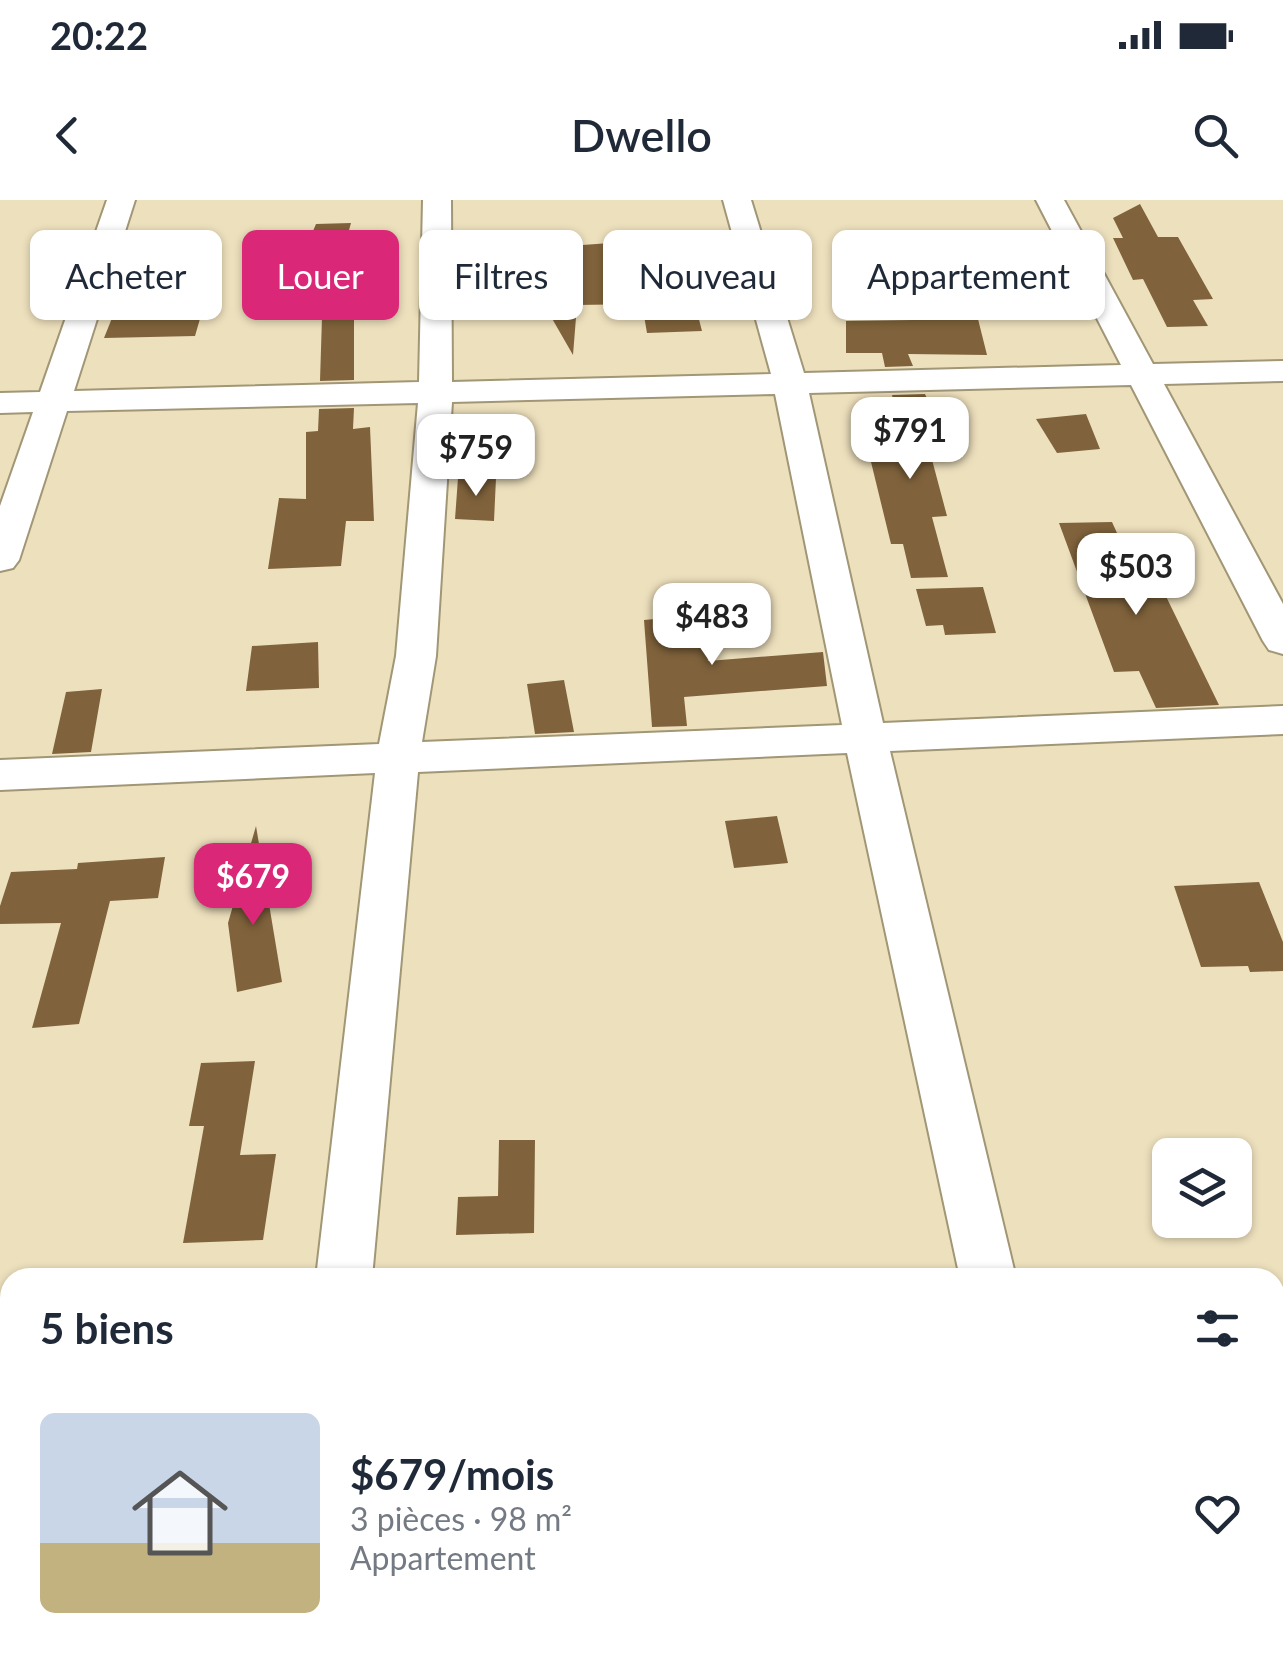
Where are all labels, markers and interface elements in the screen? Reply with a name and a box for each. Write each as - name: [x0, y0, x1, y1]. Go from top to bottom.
- text: 20:22: [50, 12, 148, 58]
- icon: back: [40, 108, 95, 163]
- text: Dwello: [571, 108, 712, 162]
- icon: search: [1188, 108, 1243, 163]
- chip: Acheter: [30, 230, 222, 320]
- chip: Louer: [242, 230, 399, 320]
- chip: Filtres: [419, 230, 583, 320]
- chip: Nouveau: [603, 230, 812, 320]
- chip: Appartement: [832, 230, 1105, 320]
- pin: $791: [851, 397, 969, 482]
- text: $791: [873, 410, 947, 449]
- pin: $759: [417, 414, 535, 499]
- text: $759: [439, 427, 513, 466]
- pin: $503: [1077, 533, 1195, 618]
- text: $503: [1099, 546, 1173, 585]
- pin: $483: [653, 583, 771, 668]
- text: $483: [675, 596, 749, 635]
- pin: $679: [194, 843, 312, 928]
- text: $679: [216, 856, 290, 895]
- map controls: [1152, 1138, 1252, 1238]
- button: layers: [1152, 1138, 1252, 1238]
- icon: filters: [1190, 1301, 1245, 1356]
- text: 5 biens: [40, 1303, 174, 1353]
- text: $679/mois: [350, 1449, 554, 1499]
- icon: home: [120, 1453, 240, 1573]
- icon: heart: [1190, 1486, 1245, 1541]
- text: 3 pièces · 98 m²: [350, 1499, 572, 1538]
- text: Appartement: [350, 1538, 536, 1577]

